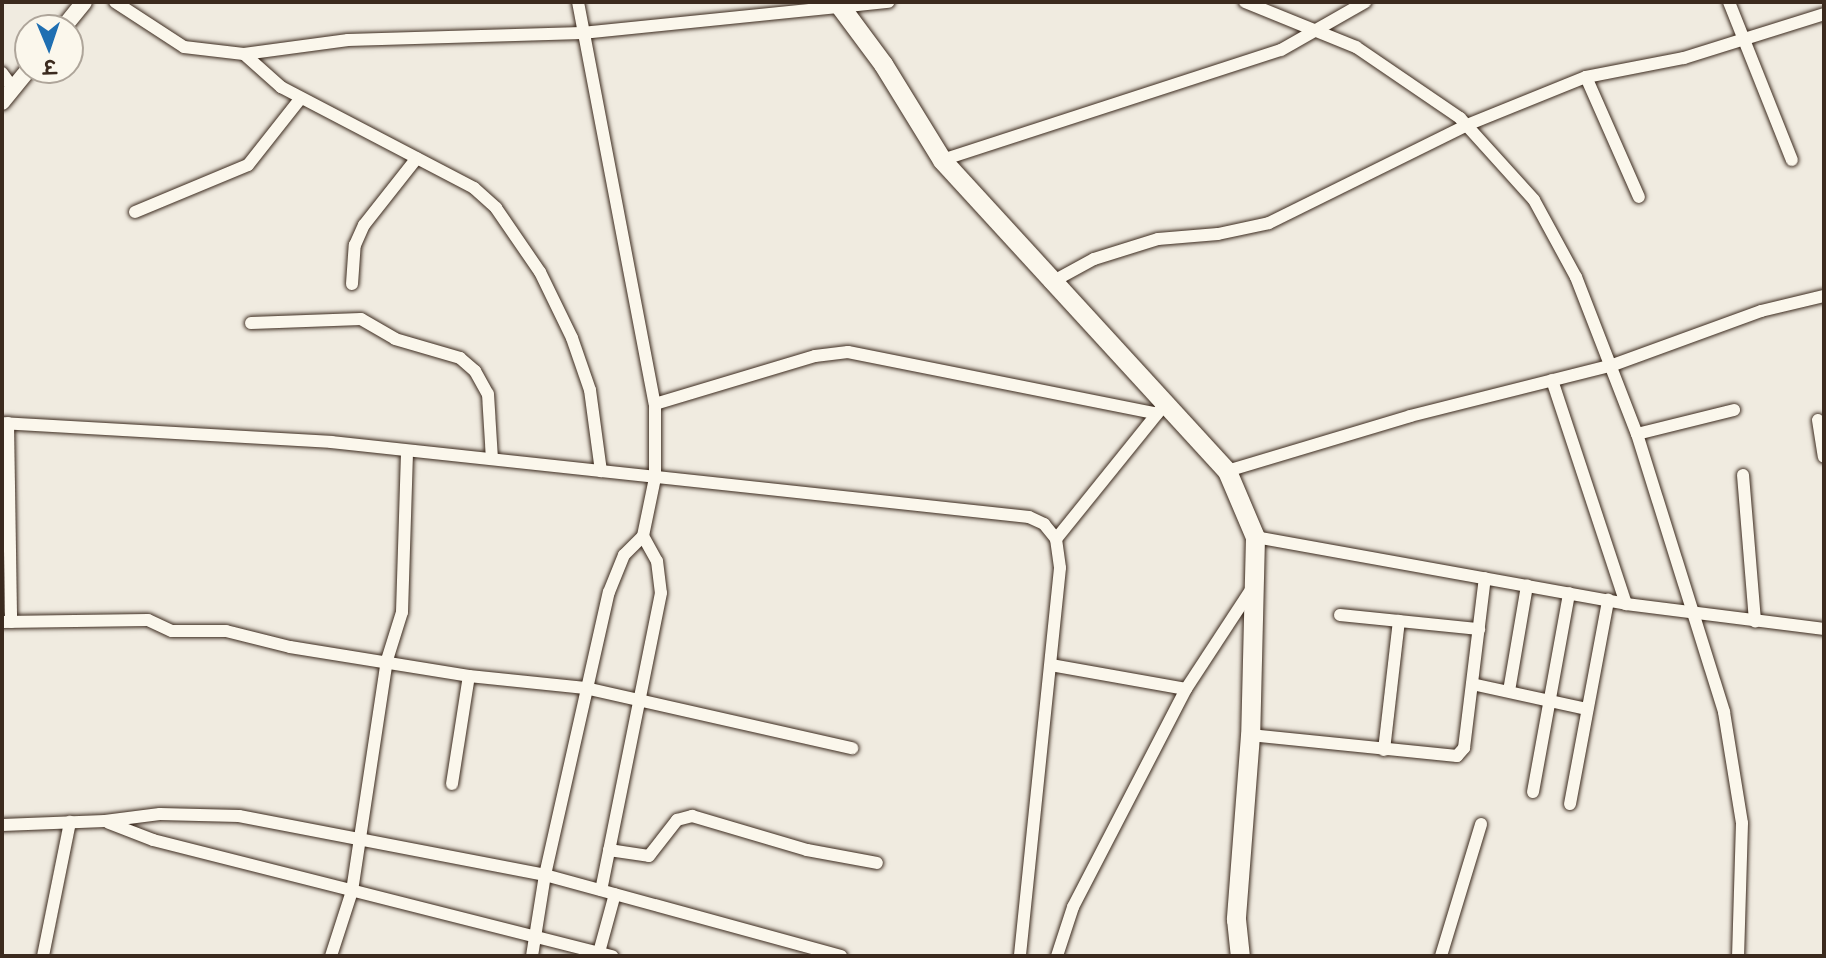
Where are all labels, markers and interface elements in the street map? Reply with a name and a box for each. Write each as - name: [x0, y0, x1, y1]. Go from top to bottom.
- north arrow: [14, 14, 84, 84]
- text: उ: [43, 54, 56, 82]

